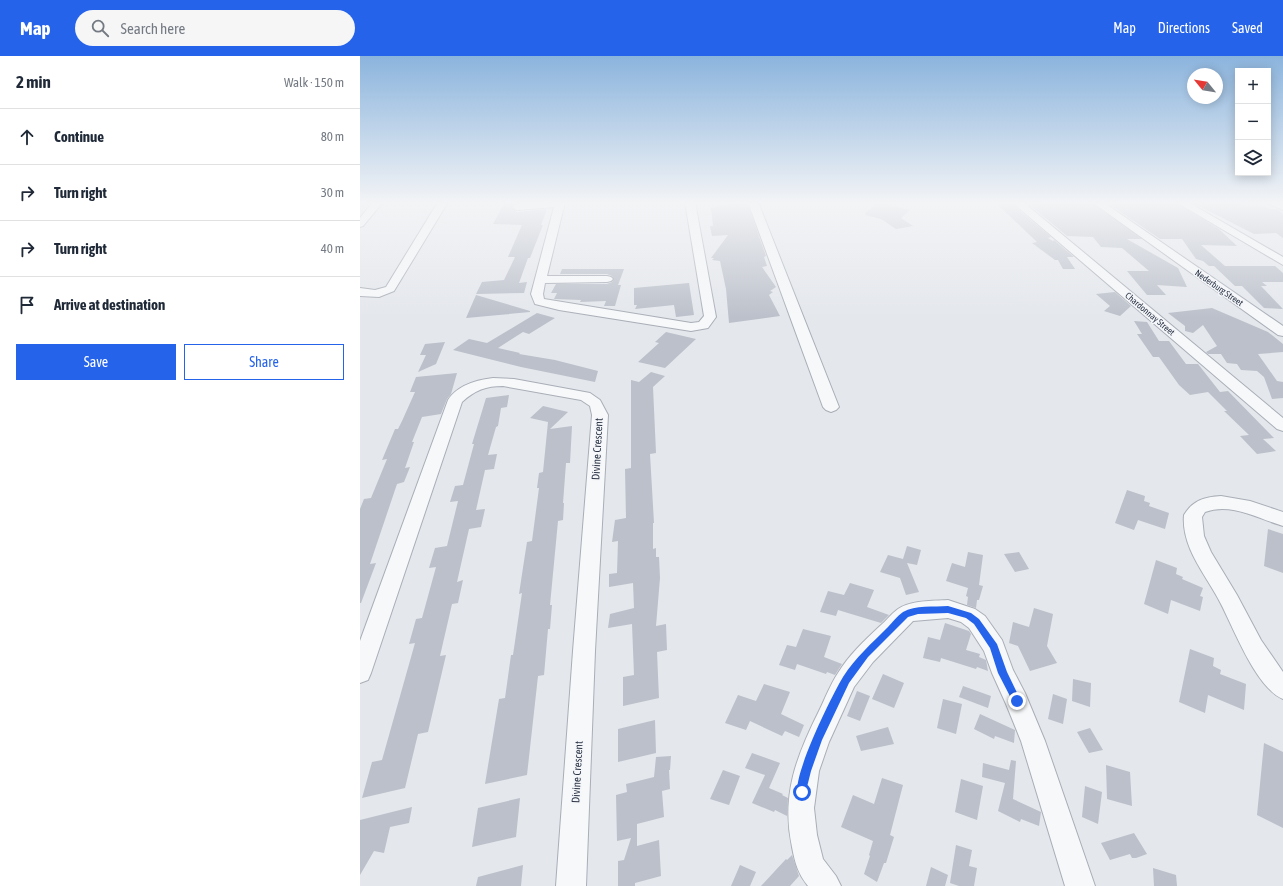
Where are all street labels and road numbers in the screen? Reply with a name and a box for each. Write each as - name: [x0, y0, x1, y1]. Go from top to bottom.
- street label: Nederburg Street: [1193, 268, 1245, 308]
- street label: Chardonnay Street: [1123, 290, 1177, 338]
- street label: Divine Crescent: [589, 418, 605, 480]
- street label: Divine Crescent: [569, 741, 585, 803]

